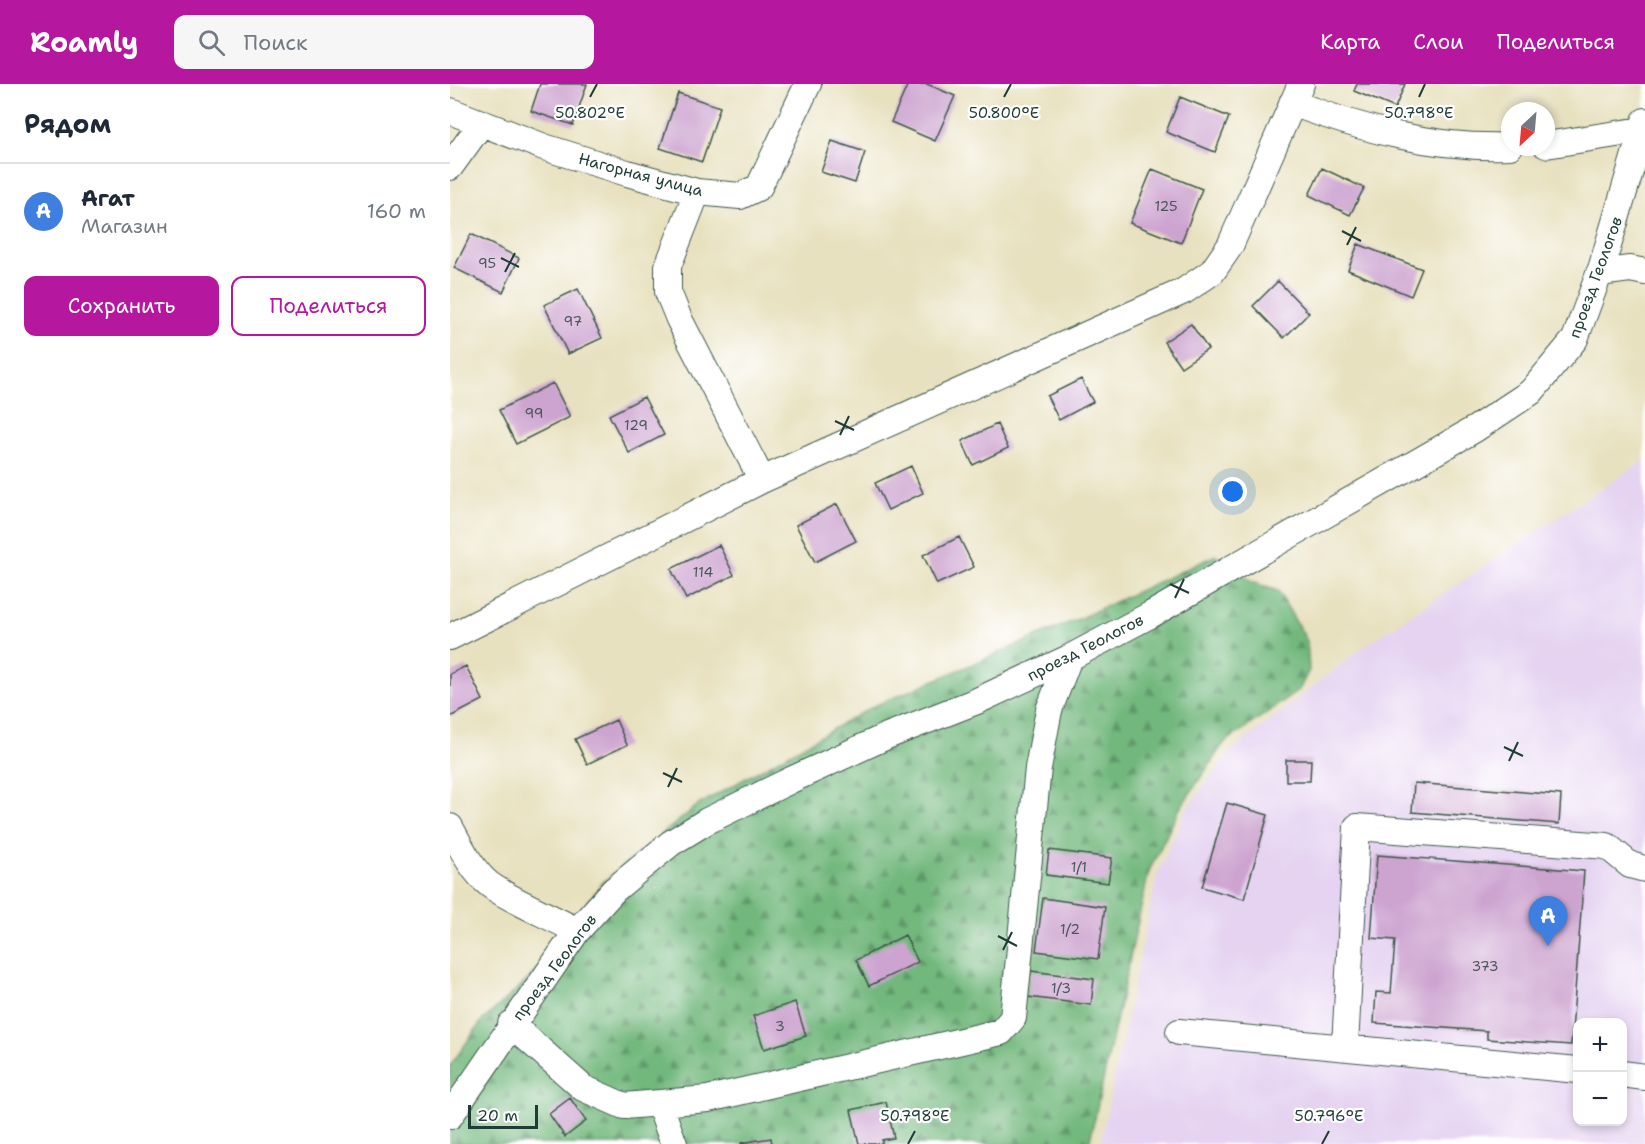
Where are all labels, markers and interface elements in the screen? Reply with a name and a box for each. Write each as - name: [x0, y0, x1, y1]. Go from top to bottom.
- search box: [174, 15, 594, 69]
- text: Roamly: [30, 23, 138, 61]
- icon: search: [195, 26, 228, 59]
- text: Поиск: [243, 28, 308, 57]
- text: Карта: [1320, 28, 1380, 56]
- text: Слои: [1413, 28, 1464, 56]
- text: Поделиться: [1497, 28, 1615, 56]
- north arrow: [1501, 102, 1555, 156]
- text: 50.802°E: [555, 103, 625, 123]
- text: 50.800°E: [969, 103, 1039, 123]
- text: 50.798°E: [1384, 103, 1454, 123]
- text: Рядом: [24, 106, 111, 141]
- street label: Нагорная улица: [576, 148, 706, 201]
- text: Агат: [81, 184, 135, 213]
- house number: 125: [1154, 197, 1178, 215]
- text: A: [36, 198, 51, 224]
- text: 160 m: [367, 198, 426, 224]
- text: Магазин: [81, 213, 168, 239]
- street label: проезд Геологов: [1564, 213, 1627, 341]
- house number: 95: [478, 254, 496, 272]
- button: Сохранить: [24, 276, 219, 336]
- button: Поделиться: [231, 276, 426, 336]
- house number: 97: [564, 312, 582, 330]
- house number: 99: [524, 404, 544, 422]
- house number: 129: [624, 416, 648, 434]
- your location: [1218, 477, 1247, 506]
- house number: 114: [693, 563, 713, 581]
- street label: проезд Геологов: [1023, 609, 1147, 686]
- house number: 1/1: [1071, 858, 1087, 876]
- pin: A: [1528, 896, 1568, 946]
- street label: проезд Геологов: [508, 910, 601, 1025]
- house number: 1/2: [1060, 920, 1080, 938]
- house number: 373: [1471, 957, 1499, 975]
- house number: 1/3: [1051, 979, 1071, 997]
- house number: 3: [775, 1017, 785, 1035]
- map controls: [1573, 1018, 1627, 1126]
- button: +: [1573, 1018, 1627, 1072]
- button: −: [1573, 1072, 1627, 1126]
- scale bar: [468, 1102, 538, 1130]
- text: 20 m: [477, 1105, 518, 1126]
- text: 50.798°E: [880, 1106, 950, 1126]
- text: 50.796°E: [1295, 1106, 1363, 1126]

